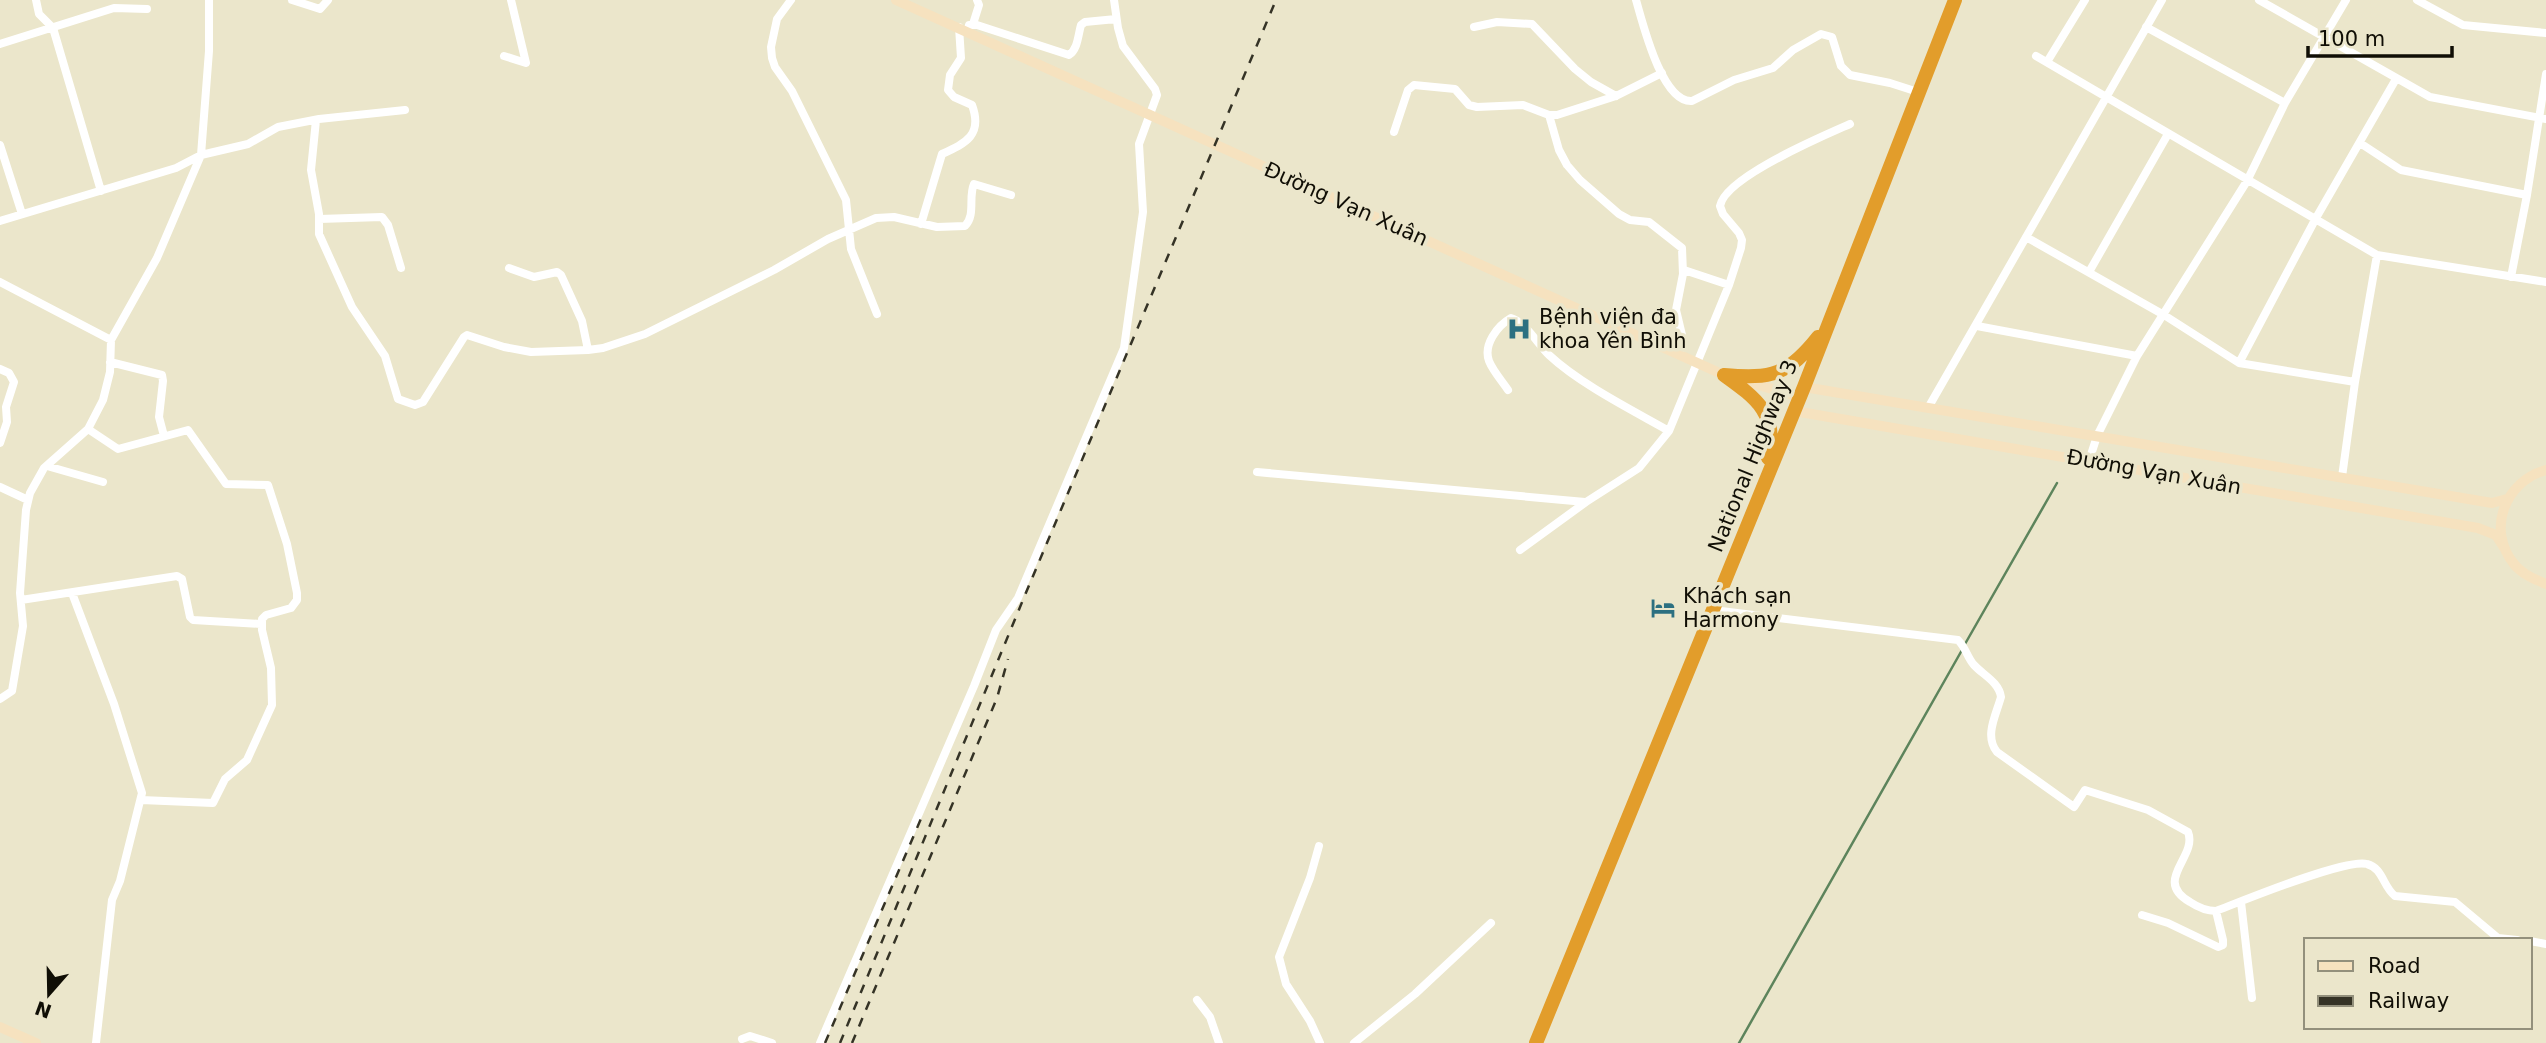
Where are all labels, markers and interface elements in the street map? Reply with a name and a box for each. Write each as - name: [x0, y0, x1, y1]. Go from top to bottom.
- scale bar: [2308, 14, 2452, 58]
- text: 100 m: [2318, 27, 2385, 51]
- street label: Đường Vạn Xuân: [1260, 157, 1432, 251]
- place label: Bệnh viện đa khoa Yên Bình: [1539, 305, 1687, 353]
- hospital icon: Bệnh viện đa khoa Yên Bình: [1505, 315, 1533, 343]
- street label: National Highway 3: [1703, 356, 1803, 556]
- street label: Đường Vạn Xuân: [2065, 445, 2243, 499]
- place label: Khách sạn Harmony: [1683, 584, 1792, 632]
- hotel icon: Khách sạn Harmony: [1649, 594, 1677, 622]
- legend: [2304, 938, 2532, 1029]
- text: Road: [2368, 954, 2421, 978]
- north arrow: [14, 959, 84, 1029]
- text: Railway: [2368, 989, 2449, 1013]
- text: N: [32, 997, 54, 1023]

